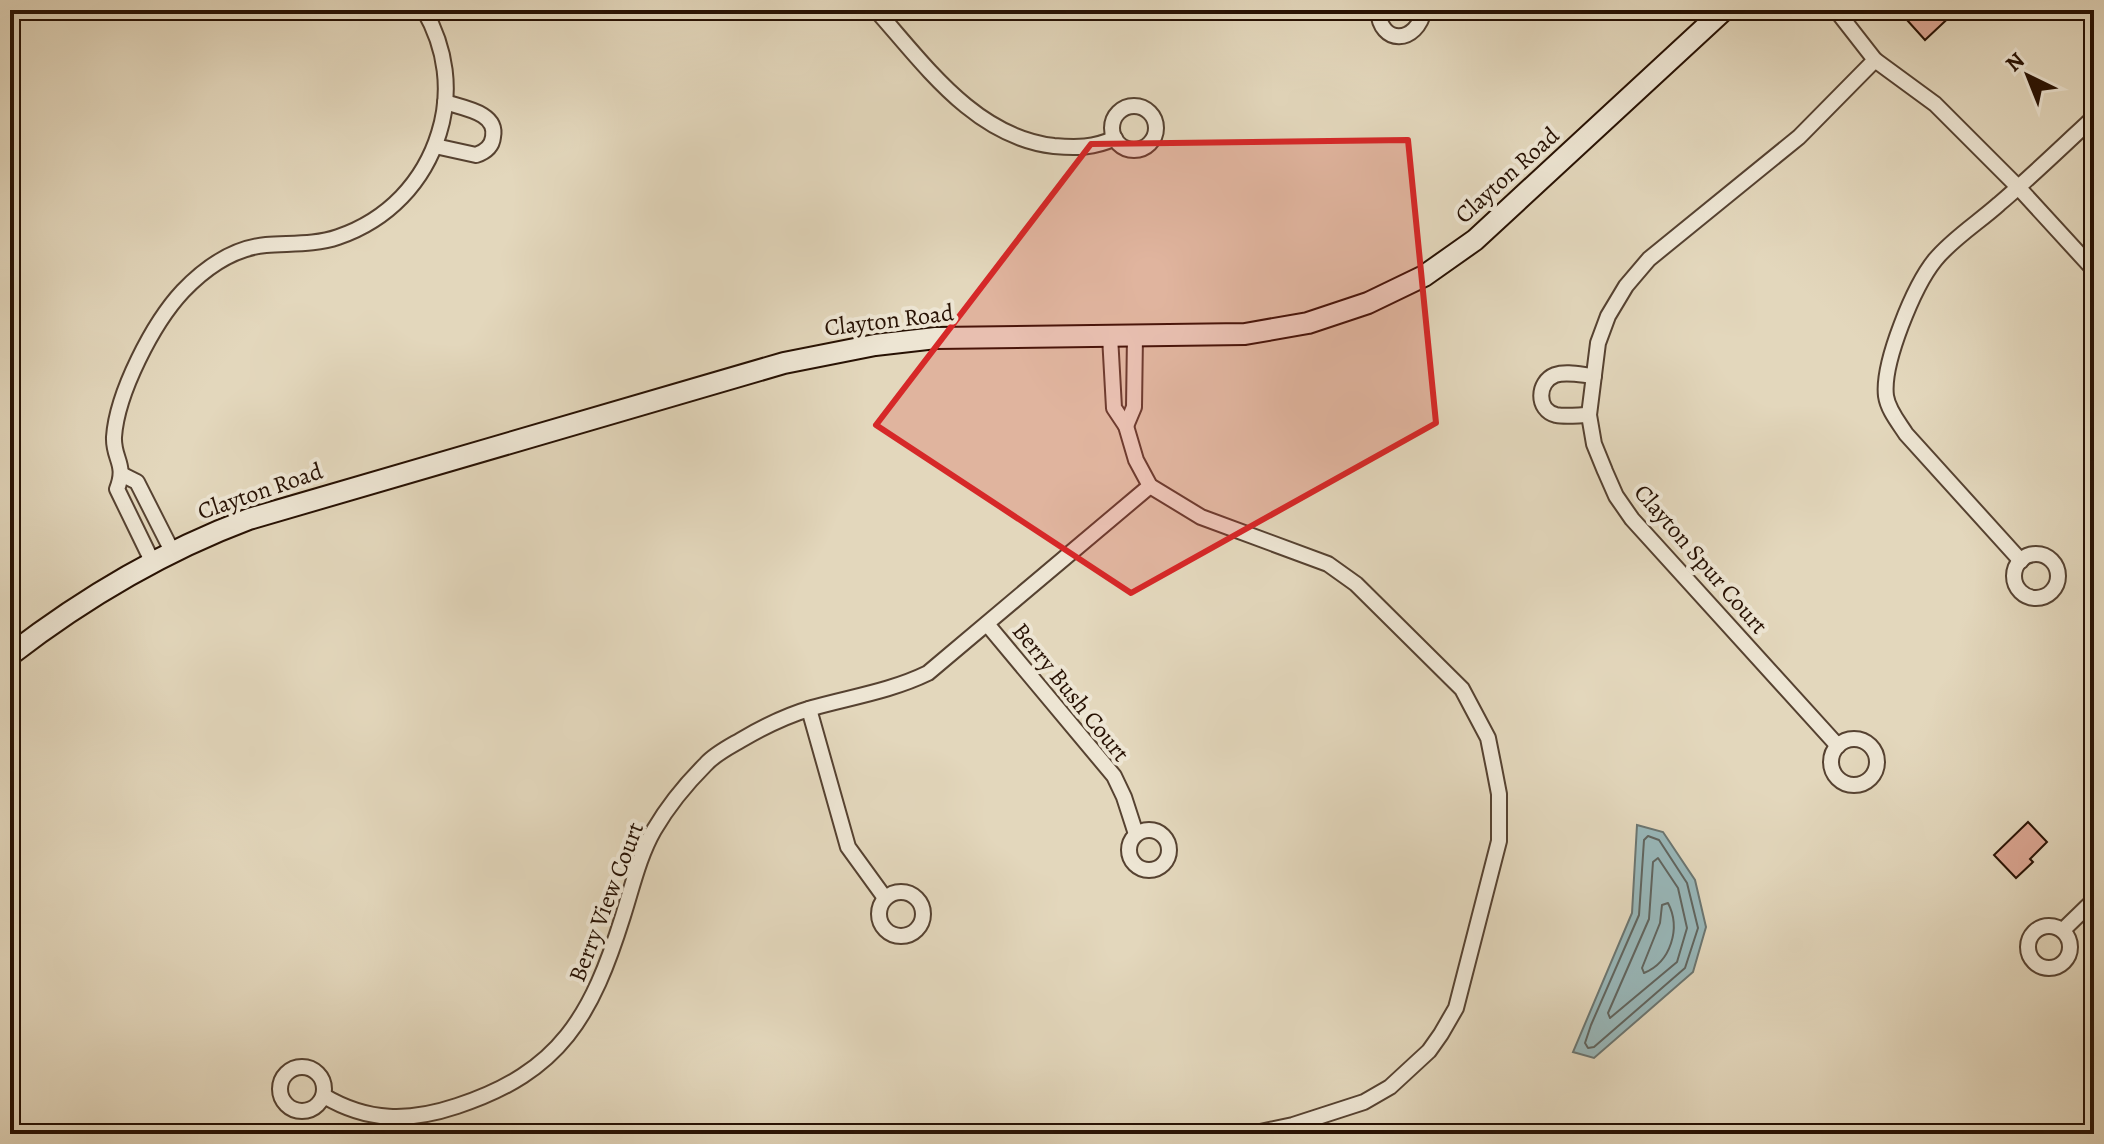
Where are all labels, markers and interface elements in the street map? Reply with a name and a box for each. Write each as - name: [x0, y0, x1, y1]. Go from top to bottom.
- north arrow: [1988, 36, 2068, 116]
- text: N: [1999, 46, 2031, 79]
- street label: Clayton Road: [1448, 120, 1566, 230]
- street label: Clayton Road: [823, 296, 956, 344]
- street label: Clayton Road: [193, 455, 327, 527]
- street label: Clayton Spur Court: [1627, 477, 1775, 641]
- street label: Berry Bush Court: [1005, 616, 1137, 768]
- street label: Berry View Court: [561, 818, 651, 986]

